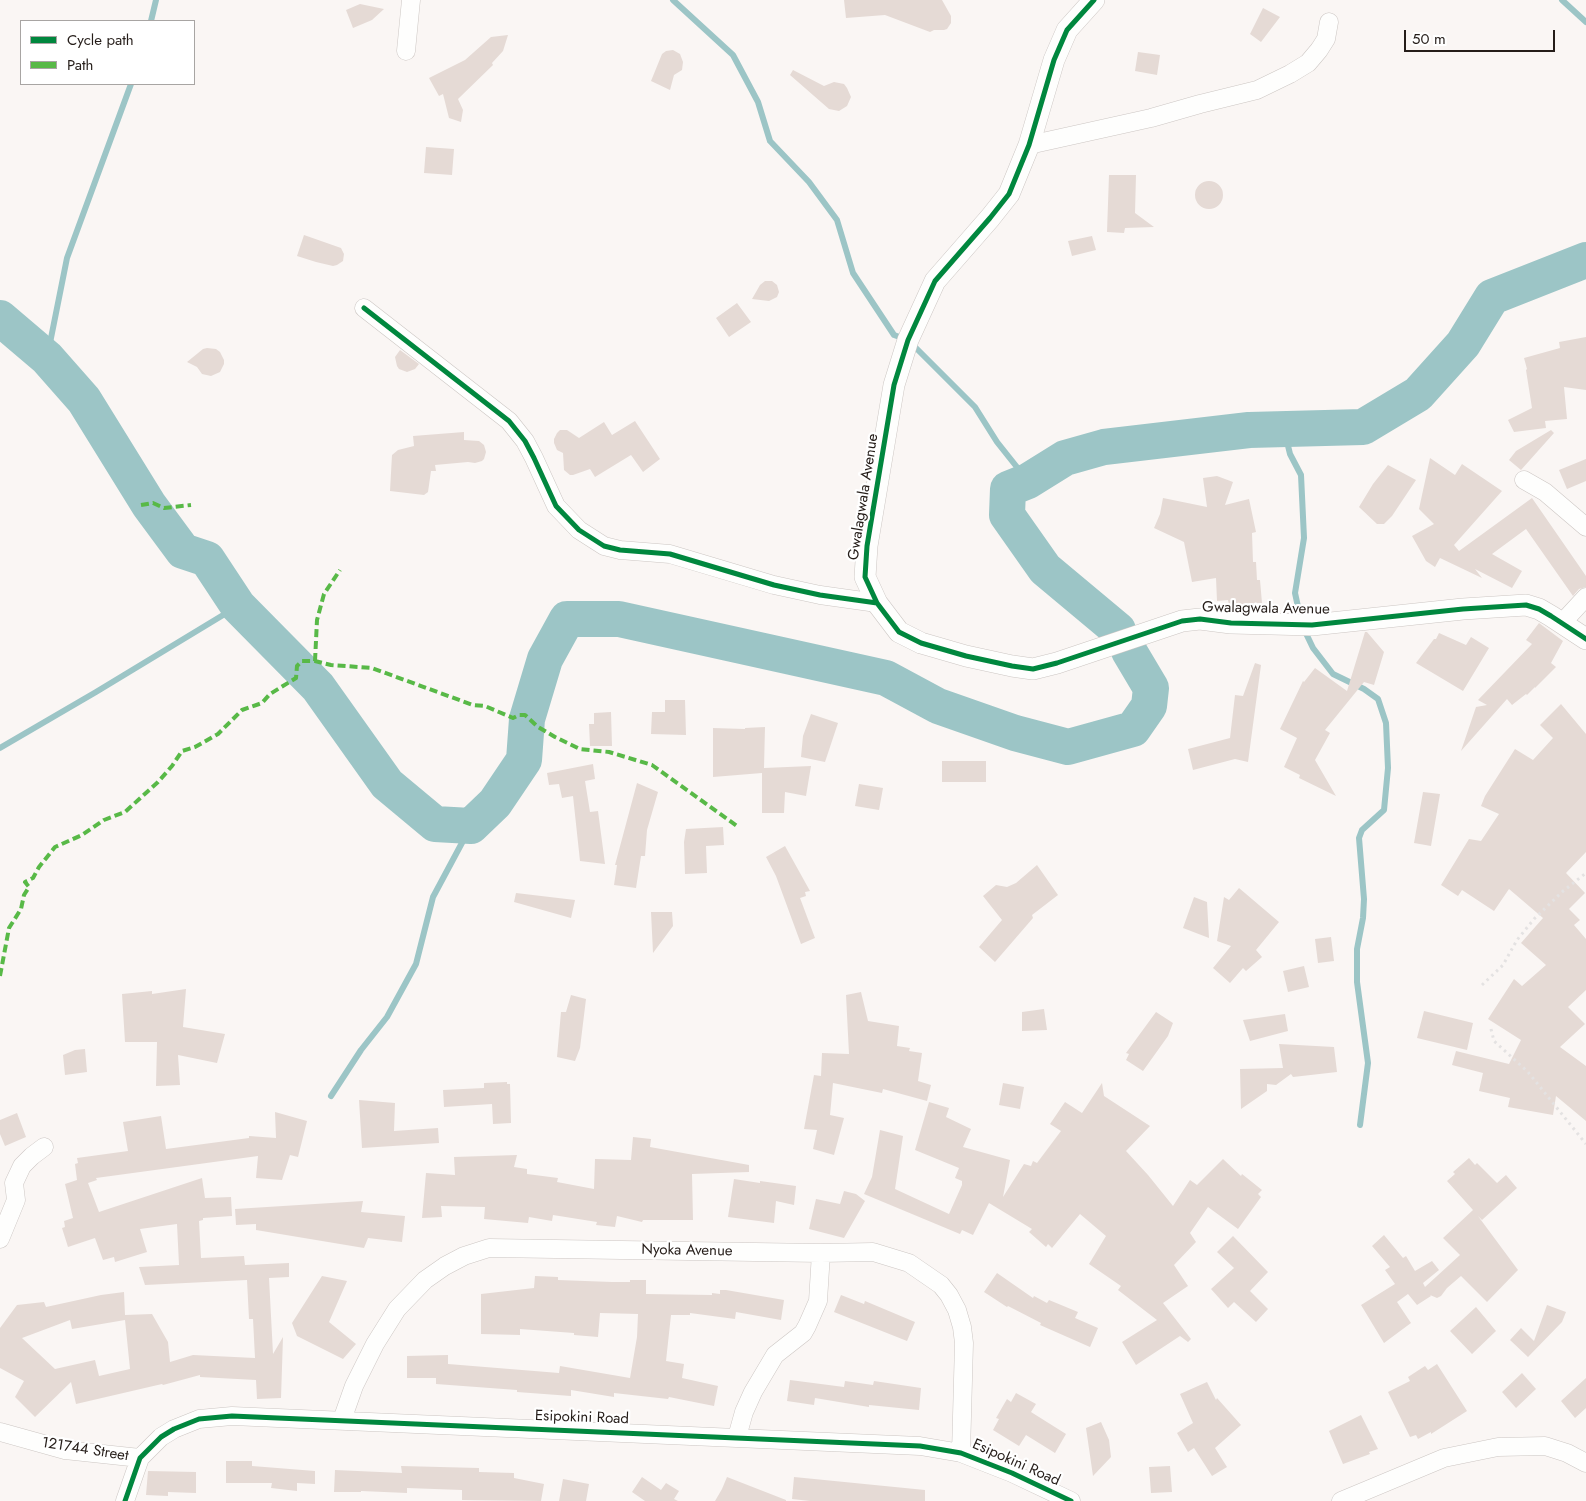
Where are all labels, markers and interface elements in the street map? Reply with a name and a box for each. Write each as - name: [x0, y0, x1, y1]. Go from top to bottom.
- legend: [20, 20, 195, 85]
- scale bar: [1406, 20, 1557, 52]
- text: 50 m: [1412, 28, 1446, 50]
- text: Cycle path: [67, 29, 134, 51]
- text: Path: [67, 54, 93, 76]
- street label: Gwalagwala Avenue: [845, 432, 883, 562]
- street label: Gwalagwala Avenue: [1202, 599, 1330, 619]
- street label: Nyoka Avenue: [641, 1241, 733, 1261]
- street label: Esipokini Road: [535, 1407, 629, 1429]
- street label: 121744 Street: [40, 1434, 130, 1466]
- street label: Esipokini Road: [969, 1436, 1063, 1490]

